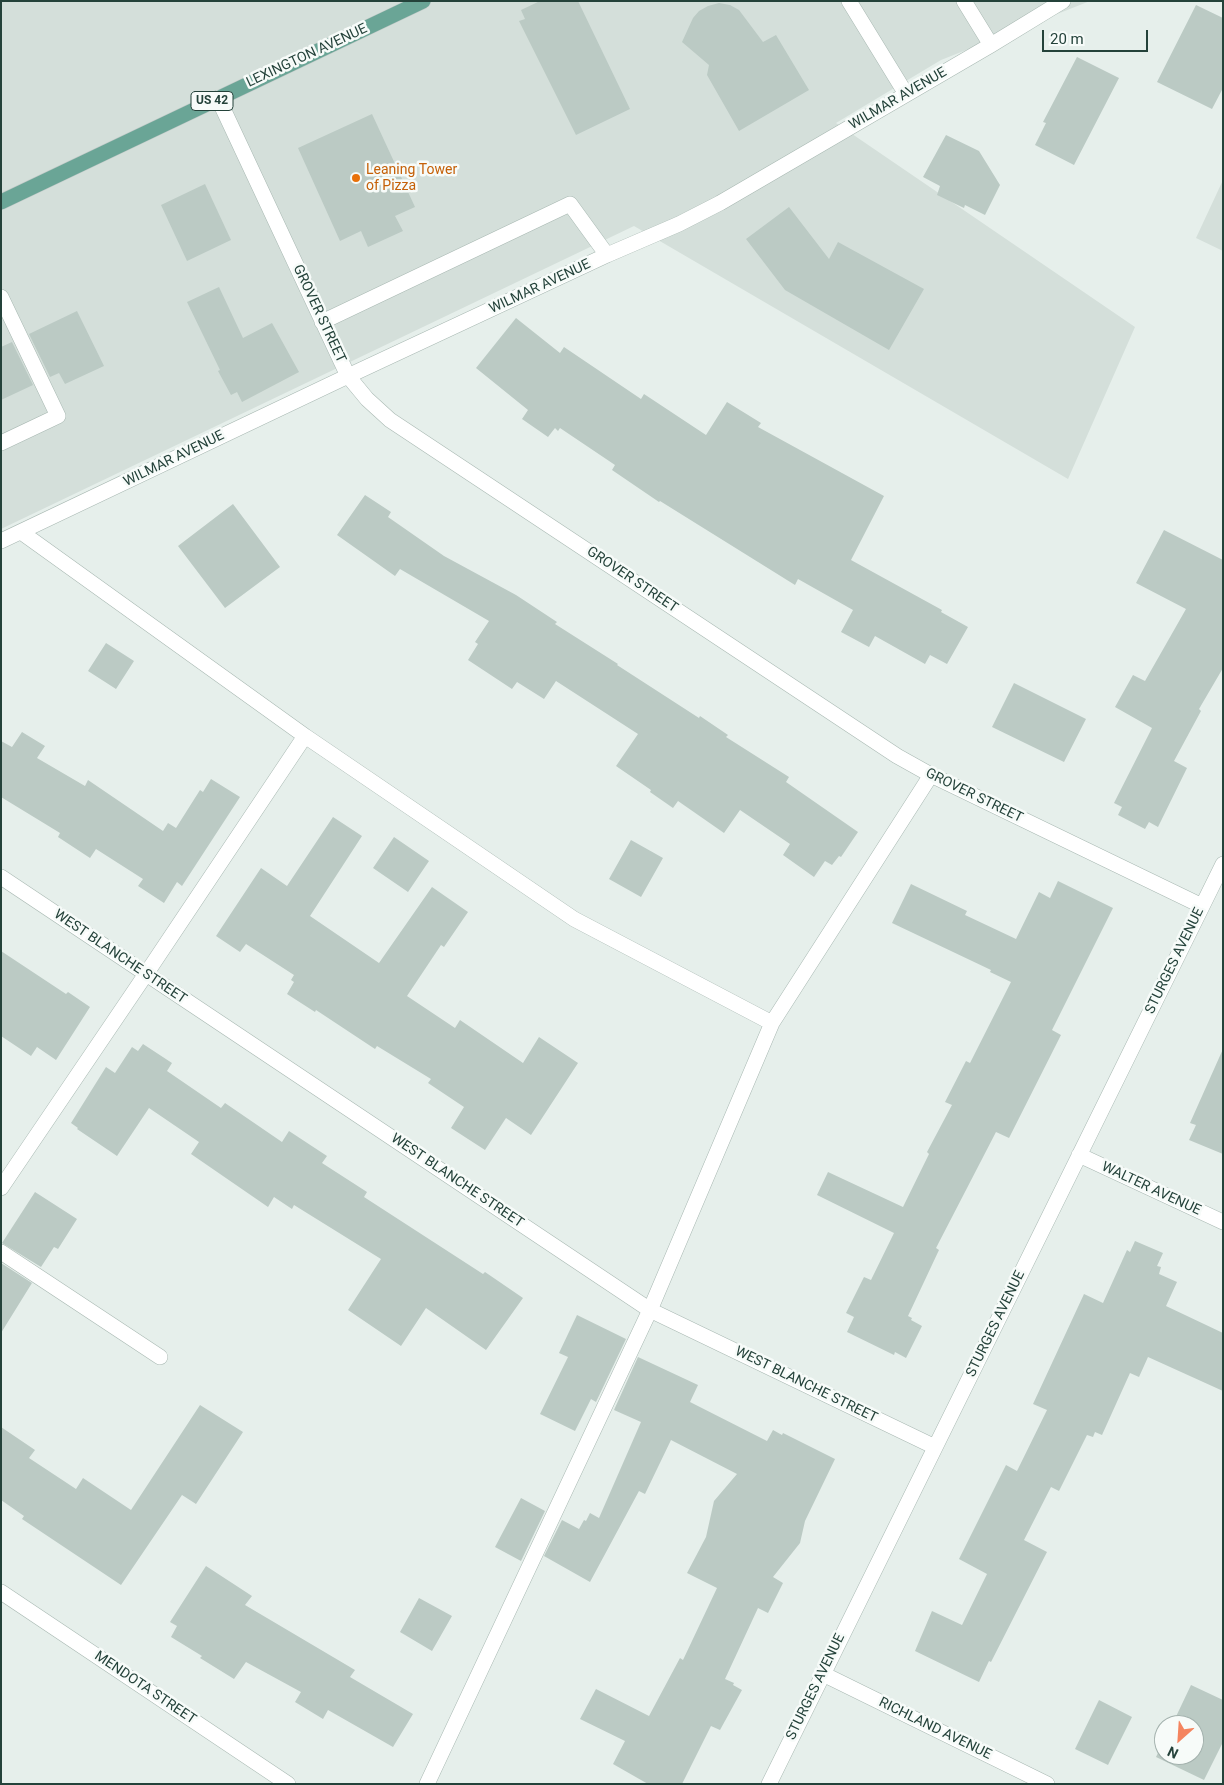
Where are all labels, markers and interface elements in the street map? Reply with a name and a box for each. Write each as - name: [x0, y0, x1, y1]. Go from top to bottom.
- scale bar: [1044, 20, 1150, 52]
- street label: LEXINGTON AVENUE: [244, 21, 370, 91]
- text: 20 m: [1050, 30, 1084, 48]
- street label: WILMAR AVENUE: [846, 64, 950, 134]
- road number: US 42: [191, 92, 233, 110]
- place label: Leaning Tower of Pizza: [366, 162, 457, 194]
- marker: Leaning Tower of Pizza: [350, 172, 362, 184]
- street label: WILMAR AVENUE: [487, 256, 593, 318]
- street label: GROVER STREET: [289, 262, 349, 366]
- street label: WILMAR AVENUE: [121, 427, 227, 491]
- street label: GROVER STREET: [583, 543, 681, 617]
- street label: GROVER STREET: [923, 765, 1025, 827]
- street label: STURGES AVENUE: [1142, 905, 1208, 1017]
- street label: WEST BLANCHE STREET: [51, 906, 189, 1008]
- street label: WEST BLANCHE STREET: [388, 1130, 526, 1232]
- street label: WALTER AVENUE: [1099, 1159, 1203, 1219]
- street label: STURGES AVENUE: [963, 1268, 1029, 1380]
- street label: WEST BLANCHE STREET: [732, 1343, 880, 1427]
- street label: STURGES AVENUE: [783, 1631, 849, 1743]
- street label: MENDOTA STREET: [91, 1648, 199, 1728]
- street label: RICHLAND AVENUE: [876, 1694, 994, 1764]
- north arrow: [1154, 1715, 1204, 1765]
- text: N: [1165, 1743, 1181, 1762]

